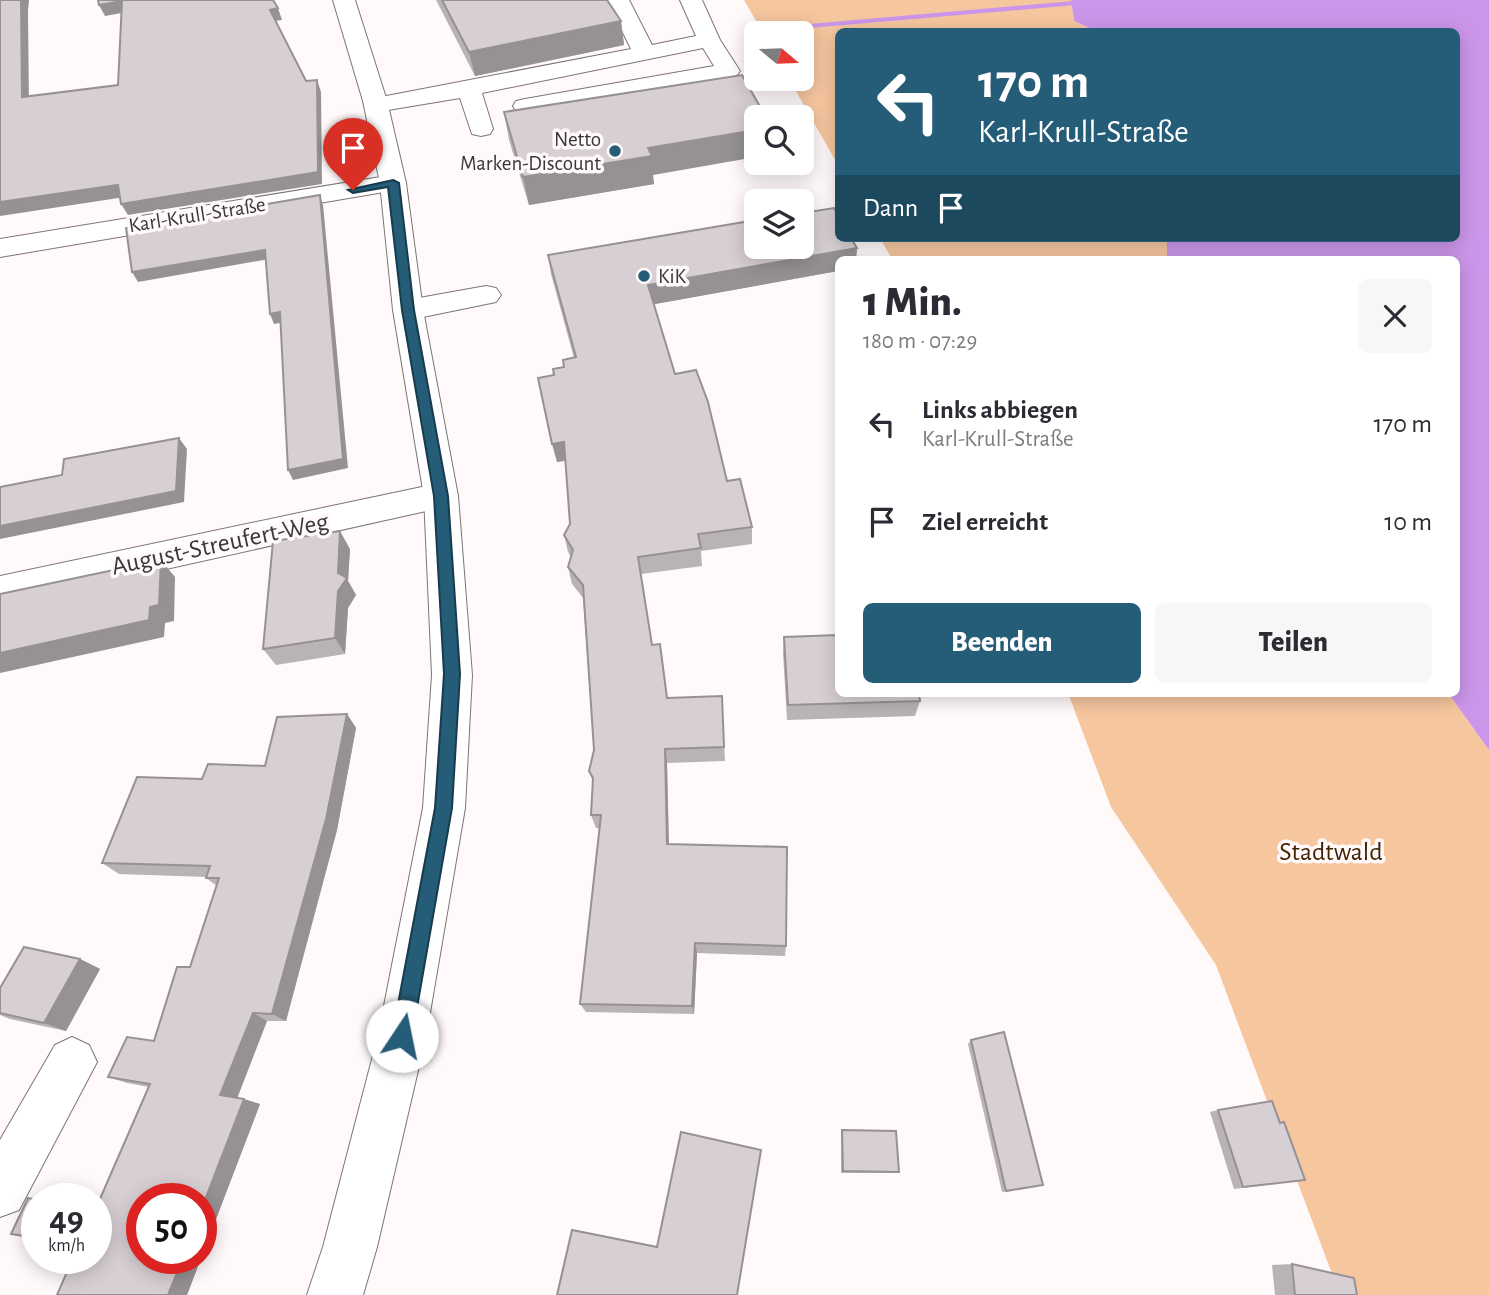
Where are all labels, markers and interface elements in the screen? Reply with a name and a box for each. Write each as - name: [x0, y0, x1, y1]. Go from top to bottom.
- north arrow: [744, 21, 814, 91]
- map controls: [744, 21, 814, 259]
- icon: left: [863, 56, 954, 147]
- text: 170 m: [978, 58, 1089, 107]
- button: search: [744, 105, 814, 175]
- text: Karl-Krull-Straße: [978, 116, 1189, 148]
- pin: [323, 118, 383, 190]
- icon: arrive: [334, 129, 372, 167]
- place label: Netto Marken-Discount: [460, 129, 601, 174]
- marker: Netto Marken-Discount: [607, 143, 623, 159]
- button: layers: [744, 189, 814, 259]
- icon: arrive: [932, 189, 970, 227]
- street label: Karl-Krull-Straße: [127, 194, 267, 236]
- text: Dann: [863, 195, 918, 221]
- place label: KiK: [658, 266, 687, 287]
- marker: KiK: [636, 268, 652, 284]
- button: close: [1358, 279, 1432, 353]
- text: 1 Min.: [863, 281, 962, 323]
- text: 180 m · 07:29: [863, 330, 977, 353]
- text: Links abbiegen: [922, 397, 1078, 423]
- icon: left: [863, 405, 901, 443]
- text: 170 m: [1373, 411, 1432, 437]
- text: Karl-Krull-Straße: [922, 428, 1074, 451]
- icon: arrive: [863, 503, 901, 541]
- street label: August-Streufert-Weg: [109, 508, 331, 580]
- text: Ziel erreicht: [922, 509, 1048, 535]
- text: 10 m: [1384, 509, 1432, 535]
- button: Beenden: [863, 603, 1141, 683]
- button: Teilen: [1155, 603, 1432, 683]
- park label: Stadtwald: [1279, 839, 1383, 865]
- position arrow: [365, 999, 439, 1073]
- speed limit sign: 50: [126, 1183, 217, 1274]
- text: 49: [49, 1202, 84, 1237]
- text: km/h: [48, 1237, 85, 1255]

